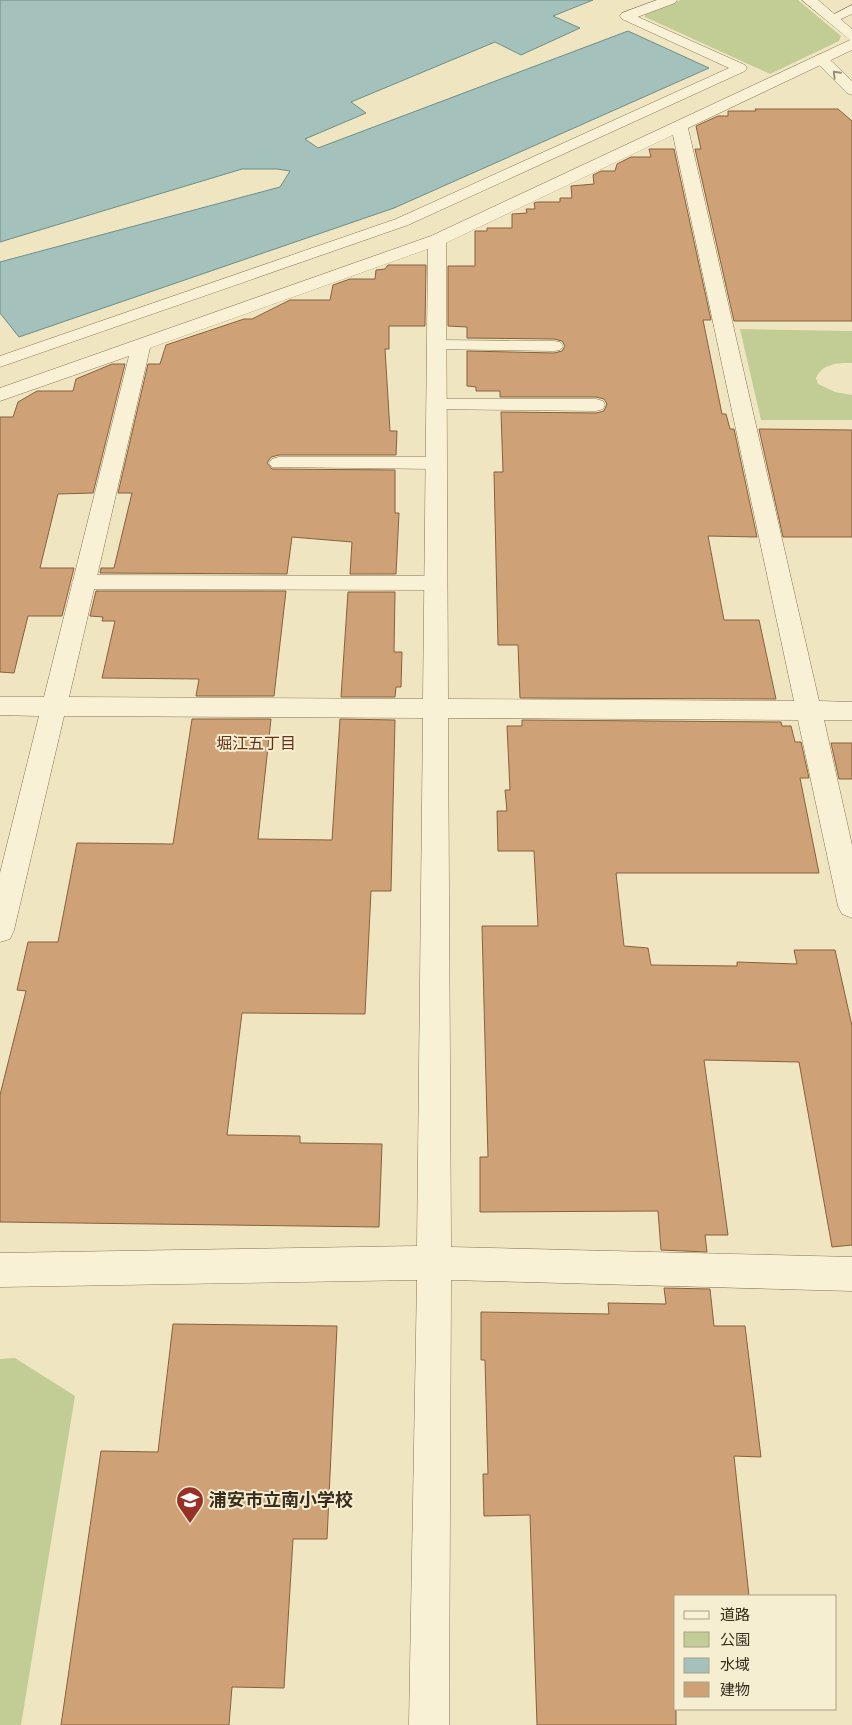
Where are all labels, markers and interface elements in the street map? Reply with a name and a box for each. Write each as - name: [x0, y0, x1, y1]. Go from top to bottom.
- one-way arrow: [833, 71, 842, 80]
- district label: 堀江五丁目: [216, 735, 296, 752]
- school or university icon: 浦安市立南小学校: [175, 1485, 205, 1524]
- place label: 浦安市立南小学校: [209, 1490, 353, 1510]
- legend: [674, 1595, 837, 1710]
- text: 道路: [720, 1607, 750, 1623]
- text: 公園: [720, 1632, 750, 1648]
- text: 水域: [720, 1657, 750, 1673]
- text: 建物: [720, 1682, 750, 1698]

